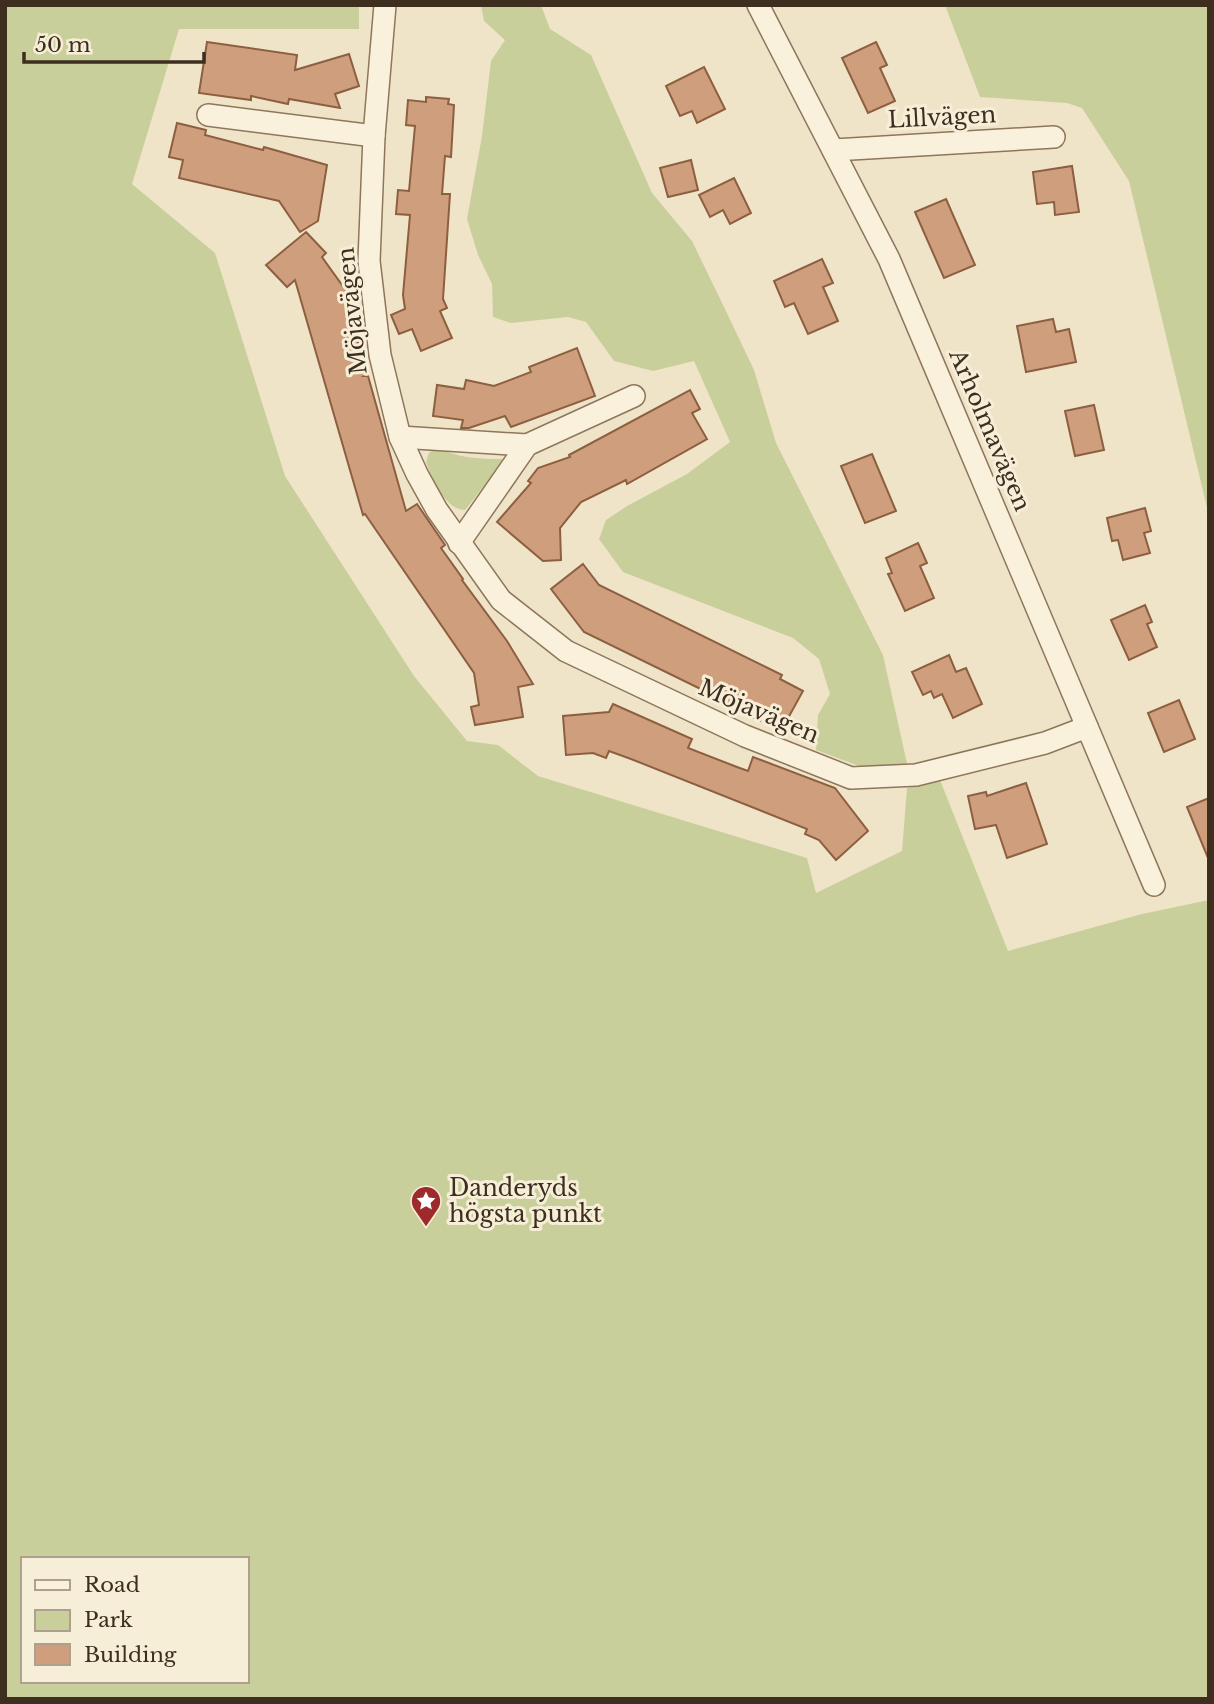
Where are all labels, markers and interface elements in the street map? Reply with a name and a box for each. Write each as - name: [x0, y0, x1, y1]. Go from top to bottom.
- scale bar: [24, 21, 205, 65]
- text: 50 m: [35, 32, 91, 58]
- street label: Lillvägen: [887, 100, 997, 134]
- street label: Möjavägen: [331, 246, 373, 376]
- street label: Arholmavägen: [943, 344, 1037, 515]
- street label: Möjavägen: [695, 673, 824, 749]
- place label: Danderyds högsta punkt: [449, 1174, 602, 1228]
- place icon: Danderyds högsta punkt: [409, 1184, 443, 1228]
- legend: [21, 1557, 248, 1683]
- text: Road: [84, 1572, 140, 1598]
- text: Park: [84, 1607, 133, 1633]
- text: Building: [84, 1642, 177, 1668]

